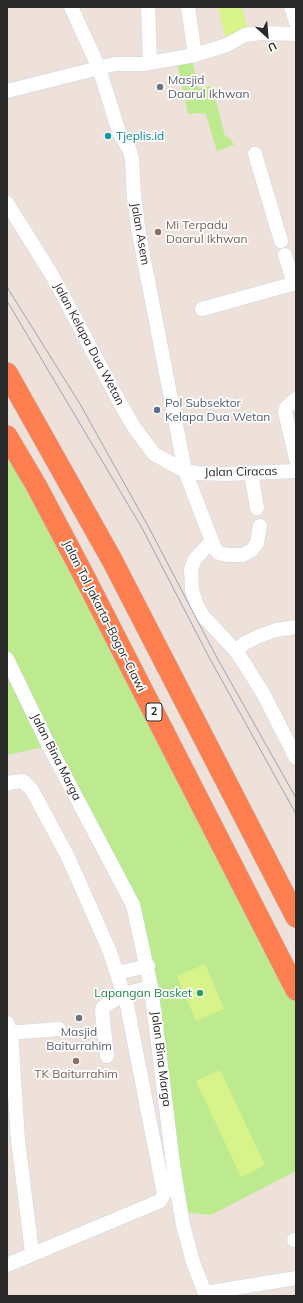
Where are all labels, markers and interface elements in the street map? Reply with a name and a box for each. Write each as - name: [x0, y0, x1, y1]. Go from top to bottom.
- north arrow: [247, 16, 287, 56]
- text: U: [266, 39, 279, 55]
- place label: Masjid Daarul Ikhwan: [168, 73, 249, 101]
- marker: Masjid Daarul Ikhwan: [155, 82, 165, 92]
- place label: Tjeplis.id: [116, 129, 164, 143]
- marker: Tjeplis.id: [103, 131, 113, 141]
- street label: Jalan Asem: [127, 202, 153, 266]
- place label: Mi Terpadu Daarul Ikhwan: [166, 218, 247, 246]
- marker: Mi Terpadu Daarul Ikhwan: [153, 227, 163, 237]
- street label: Jalan Kelapa Dua Wetan: [51, 280, 127, 408]
- place label: Pol Subsektor Kelapa Dua Wetan: [165, 396, 270, 424]
- marker: Pol Subsektor Kelapa Dua Wetan: [152, 405, 162, 415]
- street label: Jalan Ciracas: [204, 464, 278, 480]
- street label: Jalan Tol Jakarta–Bogor–Ciawi: [59, 538, 149, 694]
- road number: 2: [146, 703, 162, 721]
- street label: Jalan Bina Marga: [28, 711, 84, 803]
- place label: Lapangan Basket: [94, 986, 192, 1000]
- marker: Lapangan Basket: [195, 988, 205, 998]
- street label: Jalan Bina Marga: [148, 1011, 174, 1107]
- marker: Masjid Baiturrahim: [74, 1013, 84, 1023]
- place label: Masjid Baiturrahim: [46, 1025, 112, 1053]
- marker: TK Baiturrahim: [71, 1056, 81, 1066]
- place label: TK Baiturrahim: [34, 1067, 118, 1081]

